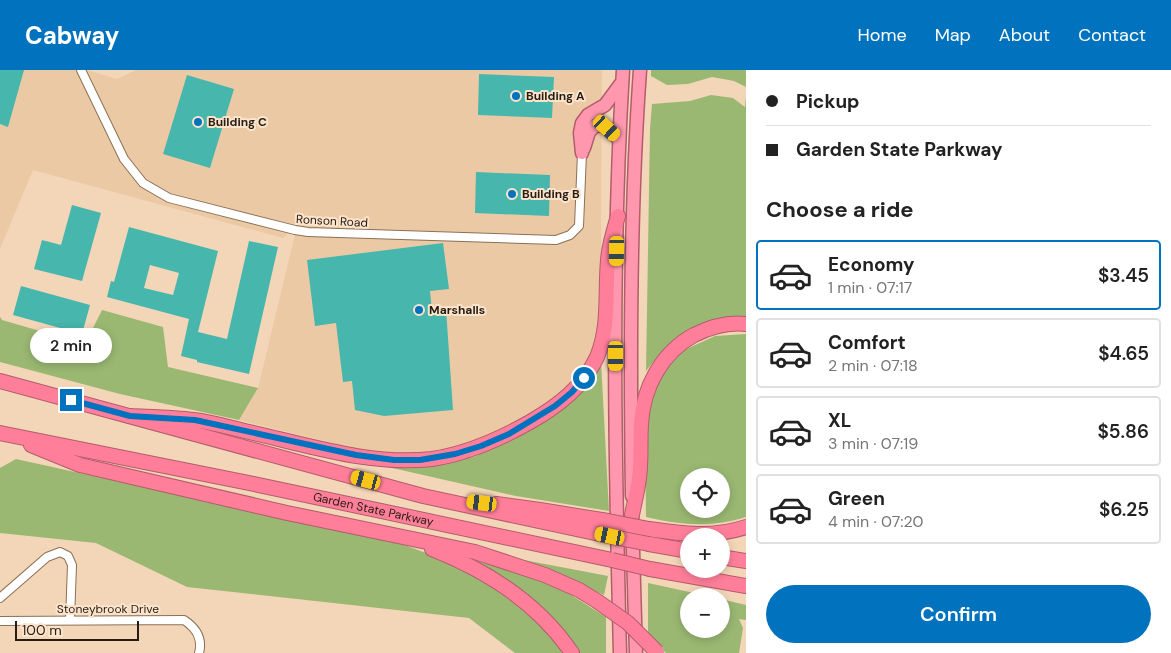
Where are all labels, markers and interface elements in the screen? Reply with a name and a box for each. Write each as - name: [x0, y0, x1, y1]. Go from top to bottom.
- text: Cabway: [25, 20, 119, 51]
- text: Home: [857, 23, 907, 47]
- text: Map: [935, 23, 971, 47]
- text: About: [999, 23, 1050, 47]
- text: Contact: [1078, 23, 1146, 47]
- place label: Building A: [526, 88, 585, 104]
- text: Pickup: [796, 89, 860, 114]
- marker: Building A: [510, 90, 522, 102]
- car: [590, 112, 623, 144]
- place label: Building C: [208, 114, 267, 130]
- marker: Building C: [192, 116, 204, 128]
- text: Garden State Parkway: [796, 137, 1003, 162]
- place label: Building B: [522, 186, 580, 202]
- marker: Building B: [506, 188, 518, 200]
- text: Choose a ride: [766, 195, 914, 224]
- street label: Ronson Road: [296, 211, 368, 231]
- car: [609, 236, 624, 266]
- text: Economy: [828, 252, 915, 277]
- icon: car: [768, 253, 813, 298]
- text: $3.45: [1098, 263, 1149, 288]
- text: 1 min · 07:17: [828, 277, 912, 298]
- place label: Marshalls: [429, 302, 485, 318]
- marker: Marshalls: [413, 304, 425, 316]
- callout: 2 min: [30, 328, 112, 362]
- text: Comfort: [828, 330, 906, 355]
- icon: car: [768, 331, 813, 376]
- text: 2 min: [50, 335, 92, 356]
- car: [608, 341, 623, 371]
- text: $4.65: [1098, 341, 1149, 366]
- text: 2 min · 07:18: [828, 355, 918, 376]
- route start: [573, 367, 595, 389]
- route end: [60, 389, 82, 411]
- text: XL: [828, 408, 851, 433]
- icon: car: [768, 409, 813, 454]
- text: $5.86: [1098, 419, 1149, 444]
- text: 3 min · 07:19: [828, 433, 918, 454]
- map controls: [680, 468, 730, 638]
- button: locate: [680, 468, 730, 518]
- car: [349, 469, 382, 491]
- text: Green: [828, 486, 885, 511]
- icon: car: [768, 487, 813, 532]
- street label: Garden State Parkway: [312, 489, 435, 530]
- car: [466, 494, 497, 512]
- text: $6.25: [1099, 497, 1149, 522]
- text: 4 min · 07:20: [828, 511, 923, 532]
- car: [593, 526, 626, 546]
- button: +: [680, 528, 730, 578]
- button: Confirm: [766, 585, 1151, 643]
- button: −: [680, 588, 730, 638]
- street label: Stoneybrook Drive: [57, 601, 159, 617]
- scale bar: [15, 618, 139, 641]
- text: 100 m: [22, 621, 62, 639]

